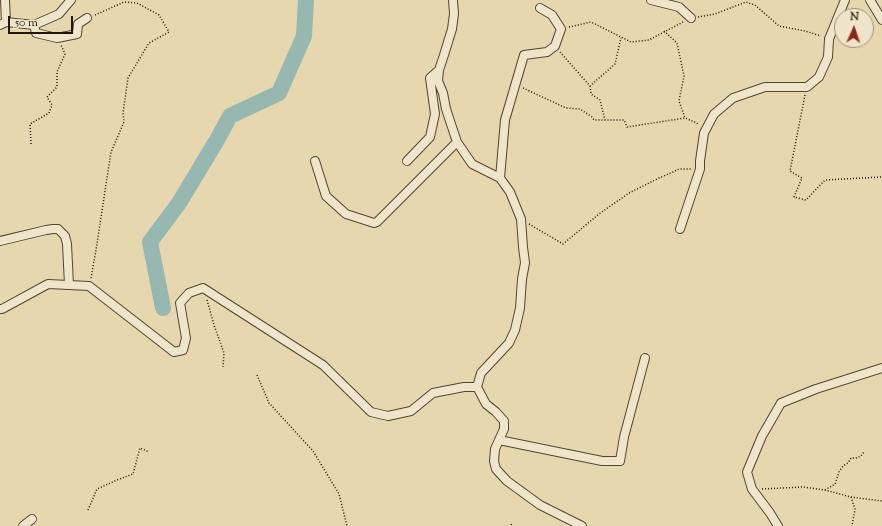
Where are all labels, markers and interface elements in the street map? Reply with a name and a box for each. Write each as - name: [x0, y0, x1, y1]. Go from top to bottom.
- scale bar: [10, 8, 75, 34]
- north arrow: [834, 8, 874, 48]
- text: N: [850, 9, 859, 25]
- text: 50 m: [15, 14, 38, 32]

